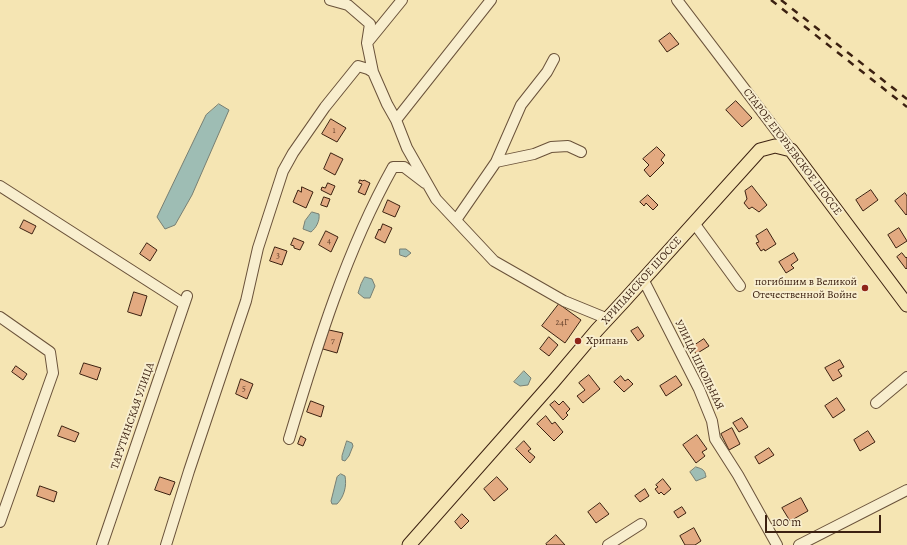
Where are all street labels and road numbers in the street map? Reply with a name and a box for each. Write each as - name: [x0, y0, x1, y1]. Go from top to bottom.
- street label: СТАРОЕ ЕГОРЬЕВСКОЕ ШОССЕ: [740, 86, 844, 218]
- street label: ХРИПАНСКОЕ ШОССЕ: [599, 234, 685, 328]
- street label: УЛИЦА ШКОЛЬНАЯ: [672, 318, 726, 412]
- street label: ТАРУТИНСКАЯ УЛИЦА: [109, 361, 157, 471]

